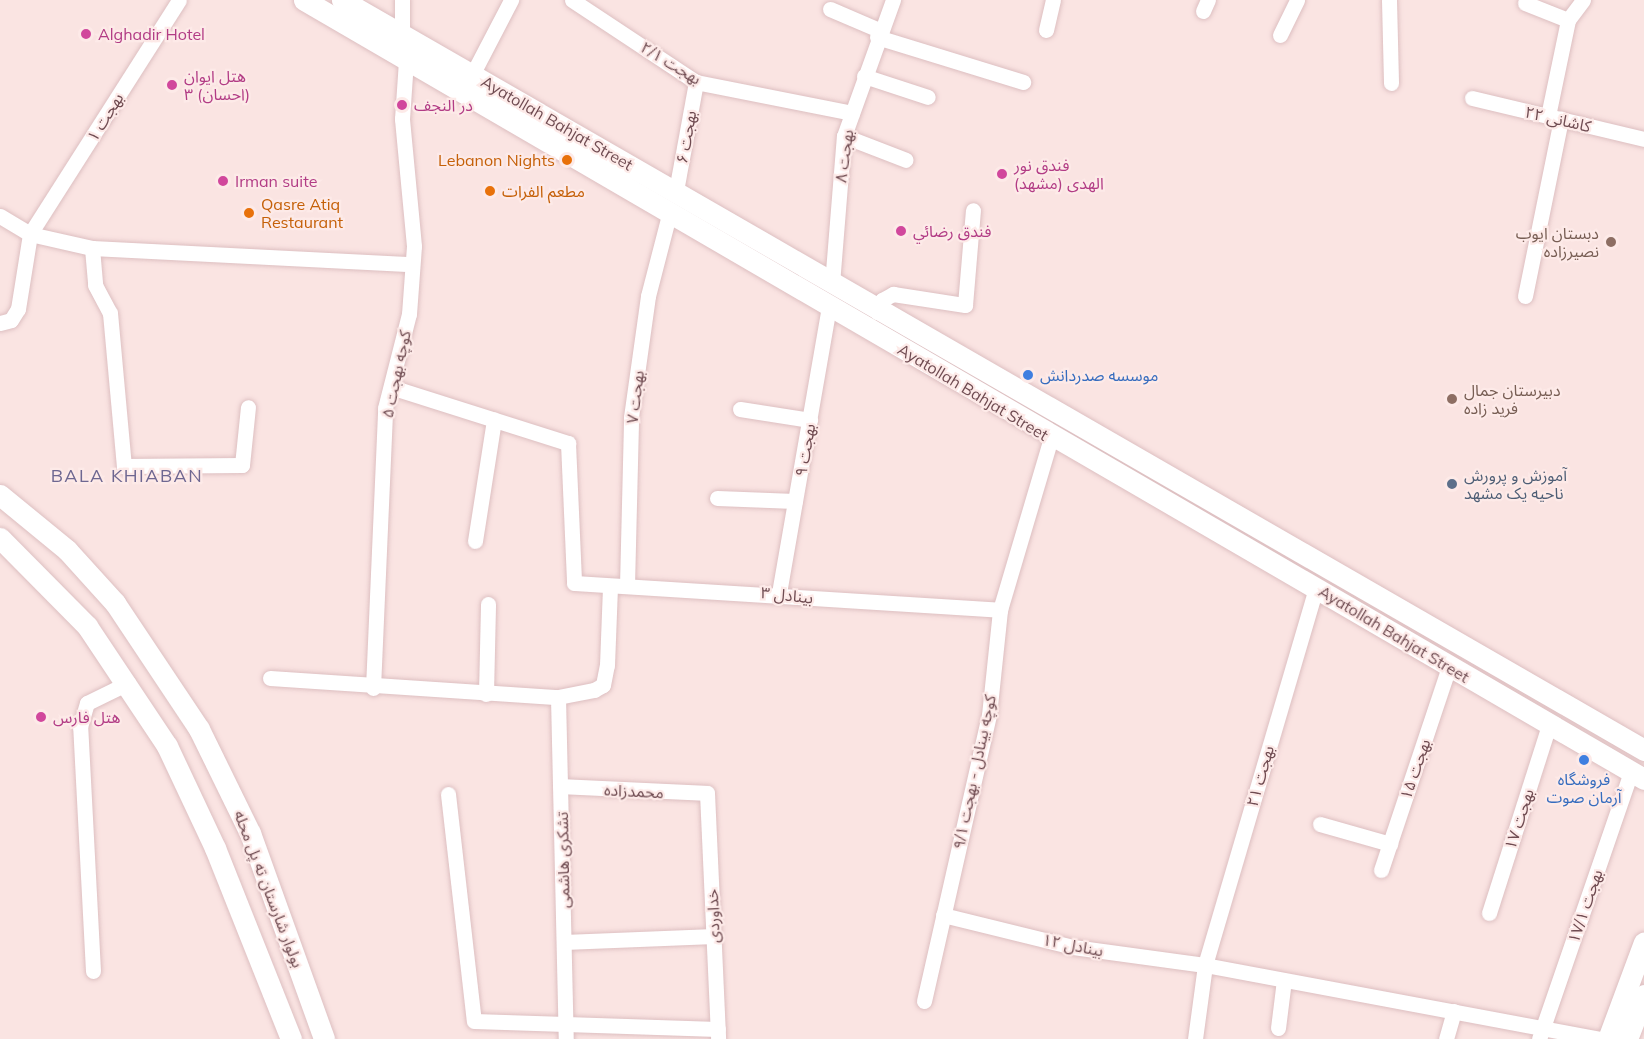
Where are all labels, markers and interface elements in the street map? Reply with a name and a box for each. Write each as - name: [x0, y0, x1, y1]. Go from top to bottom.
- place label: Alghadir Hotel: [98, 24, 205, 44]
- marker: Alghadir Hotel: [79, 27, 93, 41]
- street label: بهجت ۲/۱: [637, 37, 705, 89]
- place label: هتل ایوان ۳ (احسان): [184, 66, 250, 104]
- street label: Ayatollah Bahjat Street: [478, 72, 636, 174]
- marker: هتل ایوان ۳ (احسان): [165, 78, 179, 92]
- street label: بهجت ۱: [83, 89, 127, 145]
- place label: در النجف: [414, 95, 473, 115]
- marker: در النجف: [395, 98, 409, 112]
- street label: کاشانی ۲۲: [1523, 102, 1593, 136]
- street label: بهجت ۶: [672, 109, 700, 165]
- street label: بهجت ۸: [831, 128, 857, 184]
- place label: Lebanon Nights: [438, 150, 555, 170]
- marker: Lebanon Nights: [560, 153, 574, 167]
- place label: فندق نور الهدى (مشهد): [1014, 155, 1104, 193]
- marker: فندق نور الهدى (مشهد): [995, 167, 1009, 181]
- place label: Irman suite: [235, 171, 317, 191]
- marker: Irman suite: [216, 174, 230, 188]
- place label: مطعم الفرات: [502, 181, 585, 201]
- marker: مطعم الفرات: [483, 184, 497, 198]
- place label: Qasre Atiq Restaurant: [261, 194, 343, 232]
- marker: Qasre Atiq Restaurant: [242, 206, 256, 220]
- place label: فندق رضائي: [913, 221, 991, 241]
- place label: دبستان ایوب نصیرزاده: [1516, 223, 1599, 261]
- marker: فندق رضائي: [894, 224, 908, 238]
- marker: دبستان ایوب نصیرزاده: [1604, 235, 1618, 249]
- street label: کوچه بهجت ۵: [377, 329, 415, 419]
- street label: Ayatollah Bahjat Street: [894, 339, 1052, 445]
- place label: موسسه صدردانش: [1040, 365, 1158, 385]
- marker: موسسه صدردانش: [1021, 368, 1035, 382]
- street label: بهجت ۷: [622, 369, 648, 425]
- place label: دبیرستان جمال فرید زاده: [1464, 380, 1561, 418]
- marker: دبیرستان جمال فرید زاده: [1445, 392, 1459, 406]
- street label: بهجت ۹: [791, 422, 819, 478]
- district label: BALA KHIABAN: [51, 465, 203, 487]
- place label: آموزش و پرورش ناحیه یک مشهد: [1464, 465, 1567, 503]
- marker: آموزش و پرورش ناحیه یک مشهد: [1445, 477, 1459, 491]
- street label: Ayatollah Bahjat Street: [1315, 581, 1473, 687]
- street label: بینادل ۳: [760, 583, 814, 607]
- street label: کوچه بینادل - بهجت ۹/۱: [948, 693, 1000, 851]
- place label: هتل فارس: [53, 707, 121, 727]
- marker: هتل فارس: [34, 710, 48, 724]
- street label: بهجت ۱۵: [1396, 736, 1434, 802]
- street label: بهجت ۲۱: [1242, 743, 1278, 809]
- marker: فروشگاه آرمان صوت: [1577, 753, 1591, 767]
- place label: فروشگاه آرمان صوت: [1546, 769, 1622, 807]
- street label: محمدزاده: [604, 780, 664, 802]
- street label: بهجت ۱۷: [1500, 786, 1538, 852]
- street label: بولوار شارستان ته پل محله: [230, 808, 308, 970]
- street label: تشکری هاشمی: [553, 812, 573, 908]
- street label: بهجت ۱۷/۱: [1564, 867, 1606, 945]
- street label: خداوردی: [702, 889, 724, 943]
- street label: بینادل ۱۲: [1041, 930, 1105, 960]

